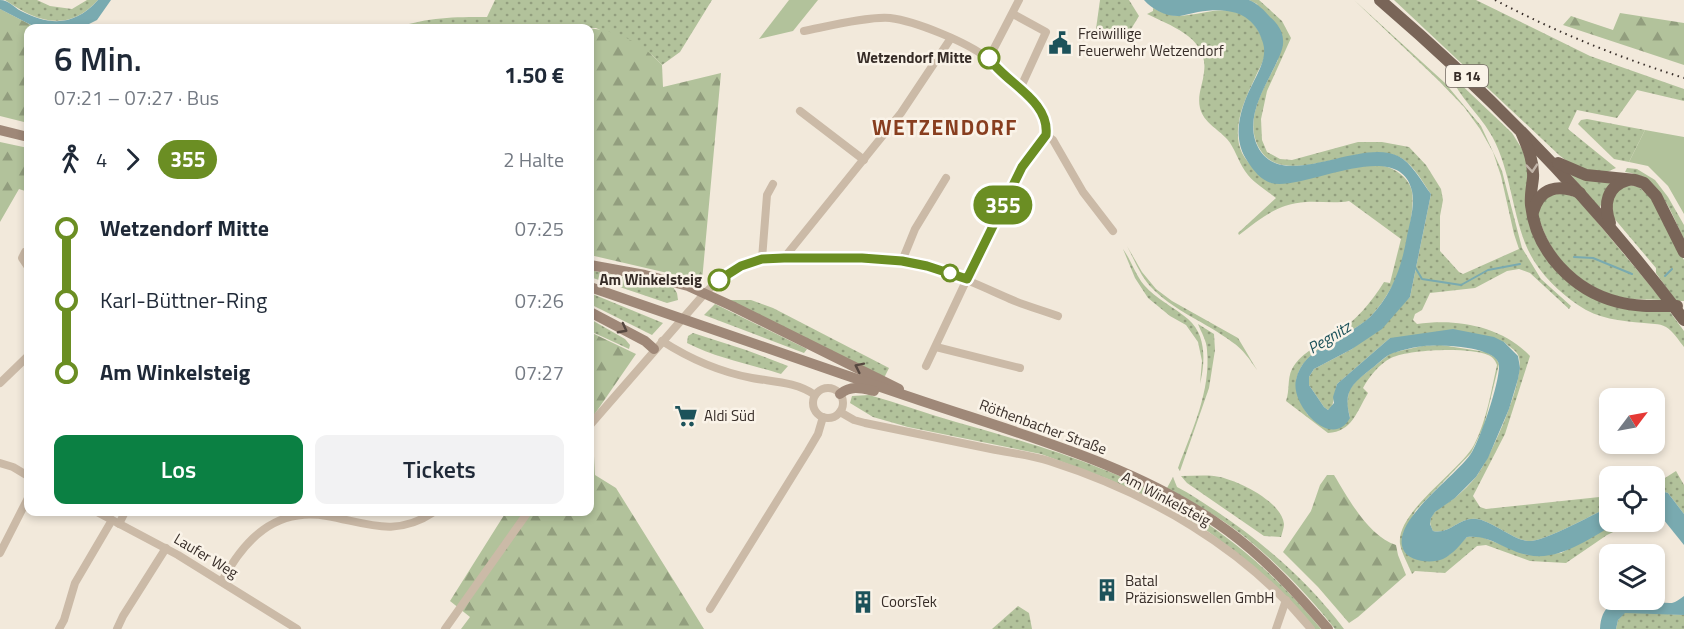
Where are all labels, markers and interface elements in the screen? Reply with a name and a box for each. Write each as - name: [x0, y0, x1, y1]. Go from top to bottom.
- place label: Freiwillige Feuerwehr Wetzendorf: [1078, 22, 1224, 62]
- public building icon: Freiwillige Feuerwehr Wetzendorf: [1047, 30, 1073, 56]
- text: 6 Min.: [54, 34, 142, 84]
- place label: Wetzendorf Mitte: [857, 46, 972, 69]
- marker: Wetzendorf Mitte: [978, 47, 1000, 69]
- text: 1.50 €: [504, 58, 564, 92]
- road number: B 14: [1446, 65, 1488, 87]
- text: 07:21 – 07:27 · Bus: [54, 82, 219, 113]
- district label: WETZENDORF: [872, 111, 1018, 143]
- icon: walk: [54, 143, 87, 176]
- icon: forward: [116, 143, 149, 176]
- text: 355: [170, 143, 205, 175]
- text: 4: [96, 144, 107, 175]
- text: 2 Halte: [503, 144, 564, 175]
- one-way arrow: [1525, 163, 1538, 173]
- line badge: 355: [968, 186, 1038, 224]
- text: 355: [985, 189, 1021, 221]
- text: Wetzendorf Mitte: [100, 211, 269, 245]
- text: 07:25: [515, 213, 564, 244]
- unlabelled marker: [941, 264, 959, 282]
- place label: Am Winkelsteig: [600, 268, 702, 291]
- marker: Am Winkelsteig: [708, 269, 730, 291]
- text: Karl-Büttner-Ring: [100, 283, 267, 317]
- text: 07:26: [515, 285, 564, 316]
- water label: Pegnitz: [1303, 314, 1356, 359]
- one-way arrow: [616, 322, 627, 333]
- text: Am Winkelsteig: [100, 355, 250, 389]
- text: 07:27: [515, 357, 564, 388]
- one-way arrow: [854, 363, 865, 375]
- north arrow: [1599, 388, 1665, 454]
- map controls: [1599, 388, 1665, 610]
- street label: Röthenbacher Straße: [976, 393, 1110, 460]
- supermarket icon: Aldi Süd: [673, 403, 699, 429]
- place label: Aldi Süd: [704, 404, 755, 427]
- button: Los: [54, 435, 303, 504]
- button: Tickets: [315, 435, 564, 504]
- street label: Am Winkelsteig: [1117, 465, 1215, 532]
- button: locate: [1599, 466, 1665, 532]
- street label: Laufer Weg: [170, 527, 243, 584]
- button: layers: [1599, 544, 1665, 610]
- place label: Batal Präzisionswellen GmbH: [1125, 569, 1274, 609]
- building icon: Batal Präzisionswellen GmbH: [1094, 577, 1120, 603]
- building icon: CoorsTek: [850, 589, 876, 615]
- place label: CoorsTek: [881, 590, 937, 613]

